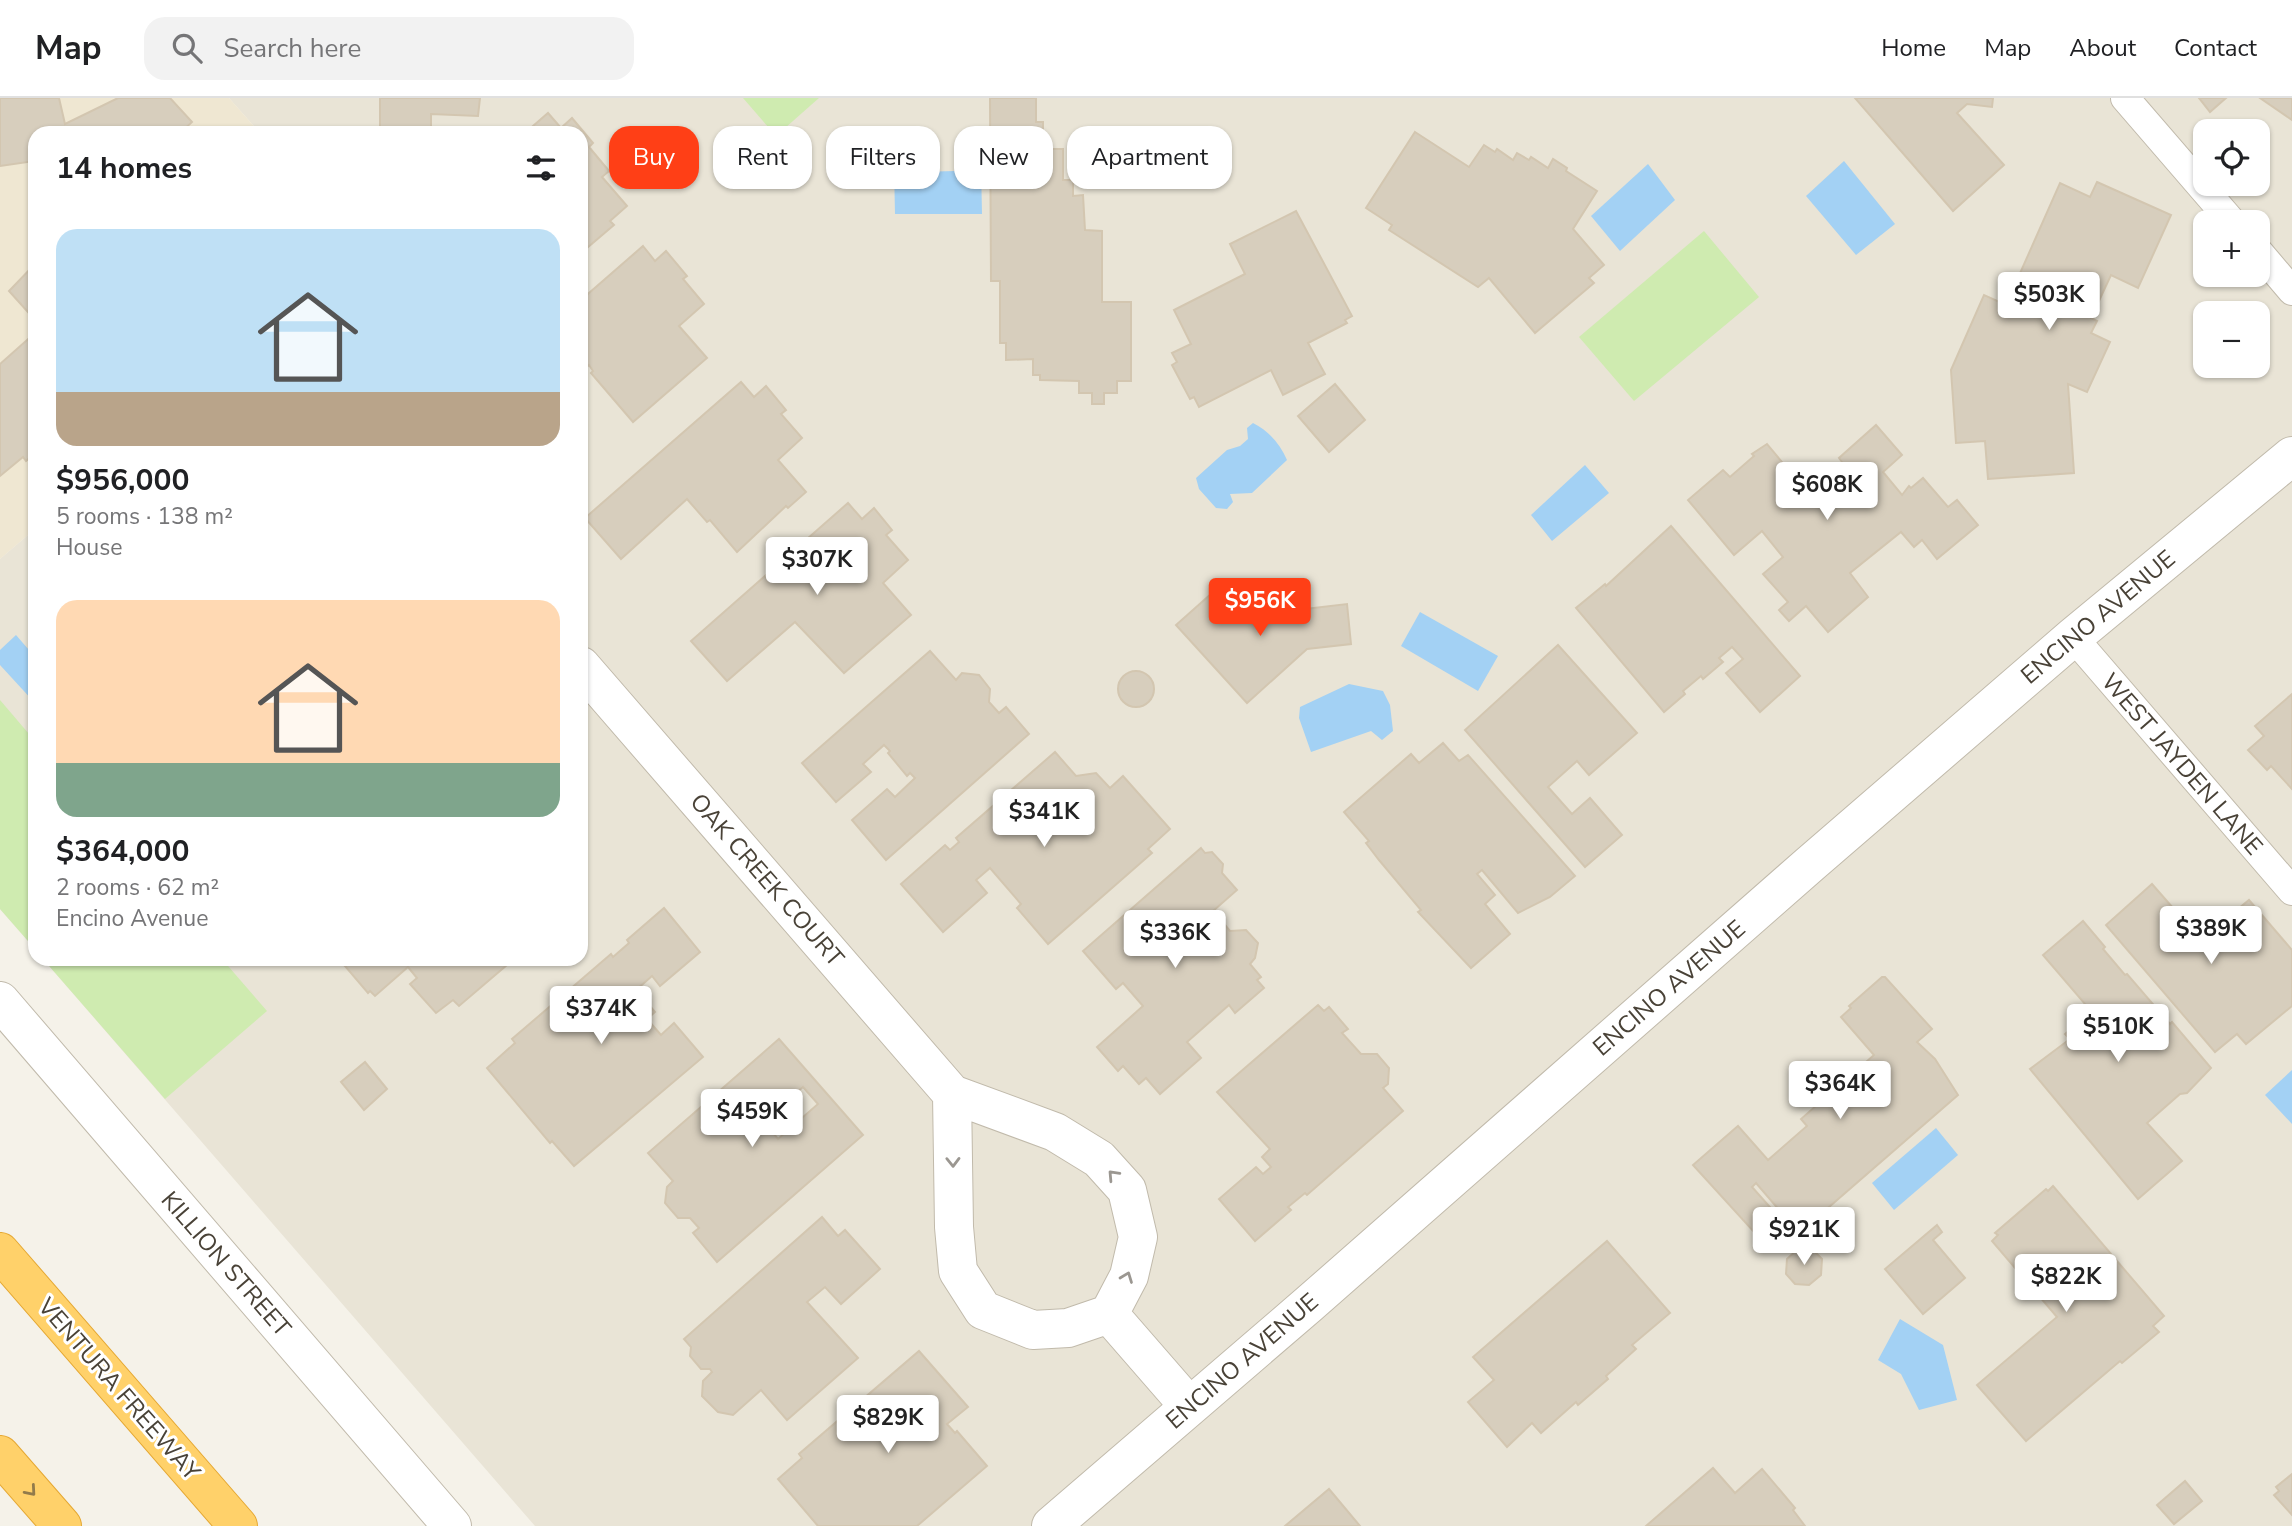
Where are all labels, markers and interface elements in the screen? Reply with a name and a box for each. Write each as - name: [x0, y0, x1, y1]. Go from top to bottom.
- search box: [144, 17, 634, 80]
- text: Map: [35, 26, 102, 71]
- icon: search: [168, 29, 206, 67]
- text: Search here: [224, 31, 361, 66]
- text: Home: [1881, 32, 1946, 64]
- text: Map: [1984, 32, 2031, 64]
- text: About: [2069, 32, 2136, 64]
- text: Contact: [2174, 32, 2257, 64]
- map controls: [2193, 119, 2270, 378]
- button: locate: [2193, 119, 2270, 196]
- chip: Buy: [609, 126, 699, 189]
- chip: Rent: [713, 126, 812, 189]
- chip: Filters: [826, 126, 940, 189]
- chip: New: [954, 126, 1053, 189]
- chip: Apartment: [1067, 126, 1232, 189]
- text: 14 homes: [56, 148, 192, 189]
- icon: filters: [522, 149, 560, 187]
- button: +: [2193, 210, 2270, 287]
- pin: $503K: [2000, 272, 2098, 332]
- icon: home: [245, 274, 371, 400]
- text: $503K: [2014, 279, 2084, 310]
- button: −: [2193, 301, 2270, 378]
- text: $956,000: [56, 460, 189, 501]
- pin: $608K: [1778, 462, 1876, 522]
- text: $608K: [1792, 469, 1862, 500]
- text: 5 rooms · 138 m²: [56, 501, 233, 532]
- text: House: [56, 532, 123, 563]
- pin: $307K: [768, 538, 866, 597]
- street label: ENCINO AVENUE: [2014, 543, 2182, 691]
- text: $307K: [782, 544, 852, 575]
- pin: $956K: [1211, 578, 1309, 638]
- text: $956K: [1225, 585, 1295, 616]
- icon: home: [245, 645, 371, 771]
- street label: WEST JAYDEN LANE: [2094, 666, 2270, 862]
- street label: OAK CREEK COURT: [683, 787, 851, 974]
- pin: $341K: [995, 790, 1093, 849]
- text: $341K: [1009, 796, 1079, 827]
- text: $364,000: [56, 831, 189, 872]
- text: 2 rooms · 62 m²: [56, 872, 219, 903]
- text: Encino Avenue: [56, 903, 209, 934]
- pin: $389K: [2162, 906, 2260, 966]
- pin: $336K: [1126, 910, 1224, 970]
- street label: ENCINO AVENUE: [1586, 913, 1752, 1063]
- text: $389K: [2176, 913, 2246, 944]
- text: $336K: [1140, 917, 1210, 948]
- pin: $374K: [552, 986, 650, 1046]
- text: $374K: [566, 993, 636, 1024]
- pin: $510K: [2069, 1004, 2167, 1064]
- text: $510K: [2083, 1011, 2153, 1042]
- pin: $364K: [1791, 1062, 1889, 1121]
- text: $364K: [1805, 1068, 1875, 1099]
- pin: $459K: [703, 1090, 801, 1149]
- text: $459K: [717, 1096, 787, 1127]
- one-way arrow: [946, 1157, 961, 1168]
- one-way arrow: [1109, 1170, 1122, 1183]
- street label: KILLION STREET: [154, 1185, 298, 1344]
- pin: $921K: [1755, 1208, 1853, 1267]
- text: $921K: [1769, 1214, 1839, 1245]
- pin: $822K: [2017, 1254, 2115, 1314]
- text: $822K: [2031, 1261, 2101, 1292]
- one-way arrow: [1119, 1271, 1133, 1283]
- street label: ENCINO AVENUE: [1159, 1286, 1325, 1436]
- street label: VENTURA FREEWAY: [30, 1290, 208, 1488]
- pin: $829K: [839, 1396, 937, 1455]
- text: $829K: [853, 1402, 923, 1433]
- one-way arrow: [23, 1482, 35, 1495]

